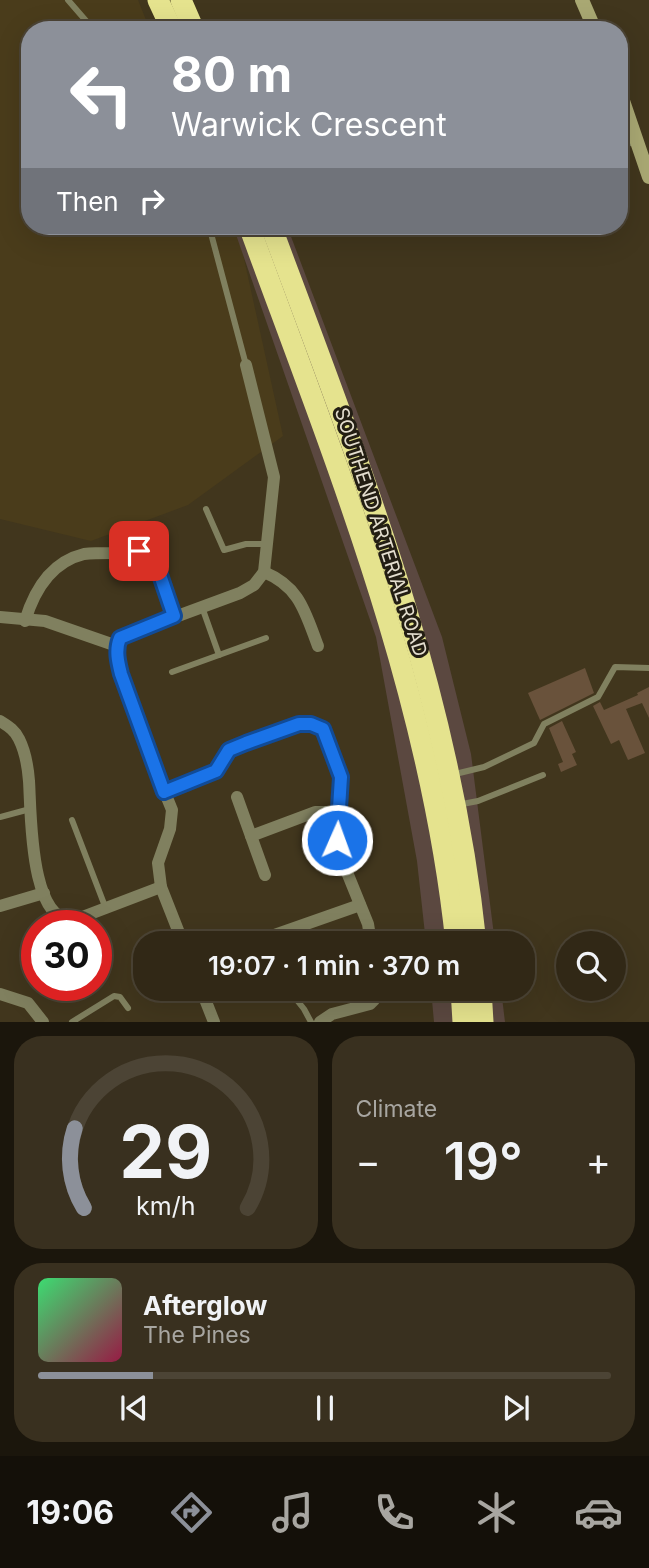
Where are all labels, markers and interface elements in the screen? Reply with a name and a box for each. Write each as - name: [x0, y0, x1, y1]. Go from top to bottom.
- text: 80 m: [171, 45, 292, 104]
- icon: left: [56, 49, 147, 140]
- text: Warwick Crescent: [171, 105, 447, 144]
- icon: right: [133, 182, 171, 220]
- text: Then: [56, 186, 119, 217]
- street label: SOUTHEND ARTERIAL ROAD: [330, 405, 432, 659]
- pin: [109, 521, 169, 581]
- icon: arrive: [120, 532, 158, 570]
- position arrow: [300, 803, 374, 877]
- speed limit sign: 30: [21, 910, 112, 1001]
- map controls: [556, 931, 626, 1001]
- button: search: [556, 931, 626, 1001]
- text: 19:07 · 1 min · 370 m: [208, 950, 460, 981]
- text: Climate: [356, 1095, 437, 1123]
- text: 29: [119, 1108, 212, 1197]
- text: 19°: [444, 1130, 523, 1193]
- text: −: [356, 1138, 381, 1184]
- text: +: [586, 1138, 611, 1184]
- text: km/h: [136, 1191, 195, 1221]
- text: Afterglow: [143, 1290, 267, 1321]
- text: The Pines: [143, 1321, 251, 1349]
- icon: previous: [115, 1389, 153, 1427]
- icon: pause: [306, 1389, 344, 1427]
- icon: next: [497, 1389, 535, 1427]
- icon: directions: [167, 1488, 216, 1537]
- icon: music: [268, 1488, 317, 1537]
- icon: phone: [370, 1488, 419, 1537]
- icon: climate: [472, 1488, 521, 1537]
- icon: car: [574, 1488, 623, 1537]
- text: 19:06: [26, 1493, 114, 1532]

